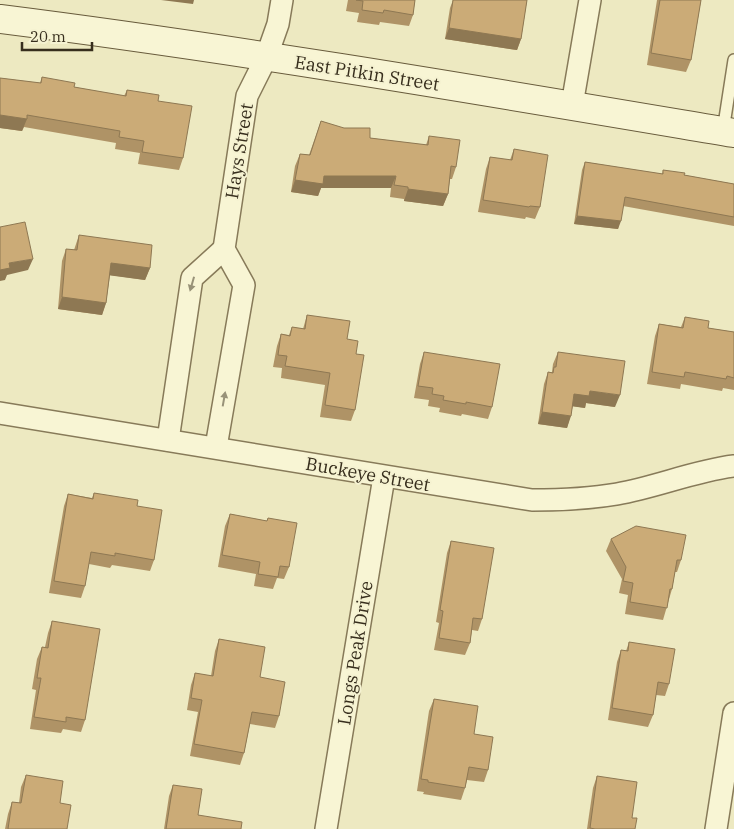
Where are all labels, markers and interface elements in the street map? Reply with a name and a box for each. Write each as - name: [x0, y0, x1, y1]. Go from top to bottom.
- scale bar: [22, 20, 92, 52]
- text: 20 m: [30, 27, 66, 46]
- street label: East Pitkin Street: [293, 50, 441, 96]
- street label: Hays Street: [220, 101, 258, 201]
- one-way arrow: [188, 277, 196, 292]
- one-way arrow: [220, 391, 228, 407]
- street label: Buckeye Street: [304, 452, 432, 496]
- street label: Longs Peak Drive: [332, 579, 378, 727]

